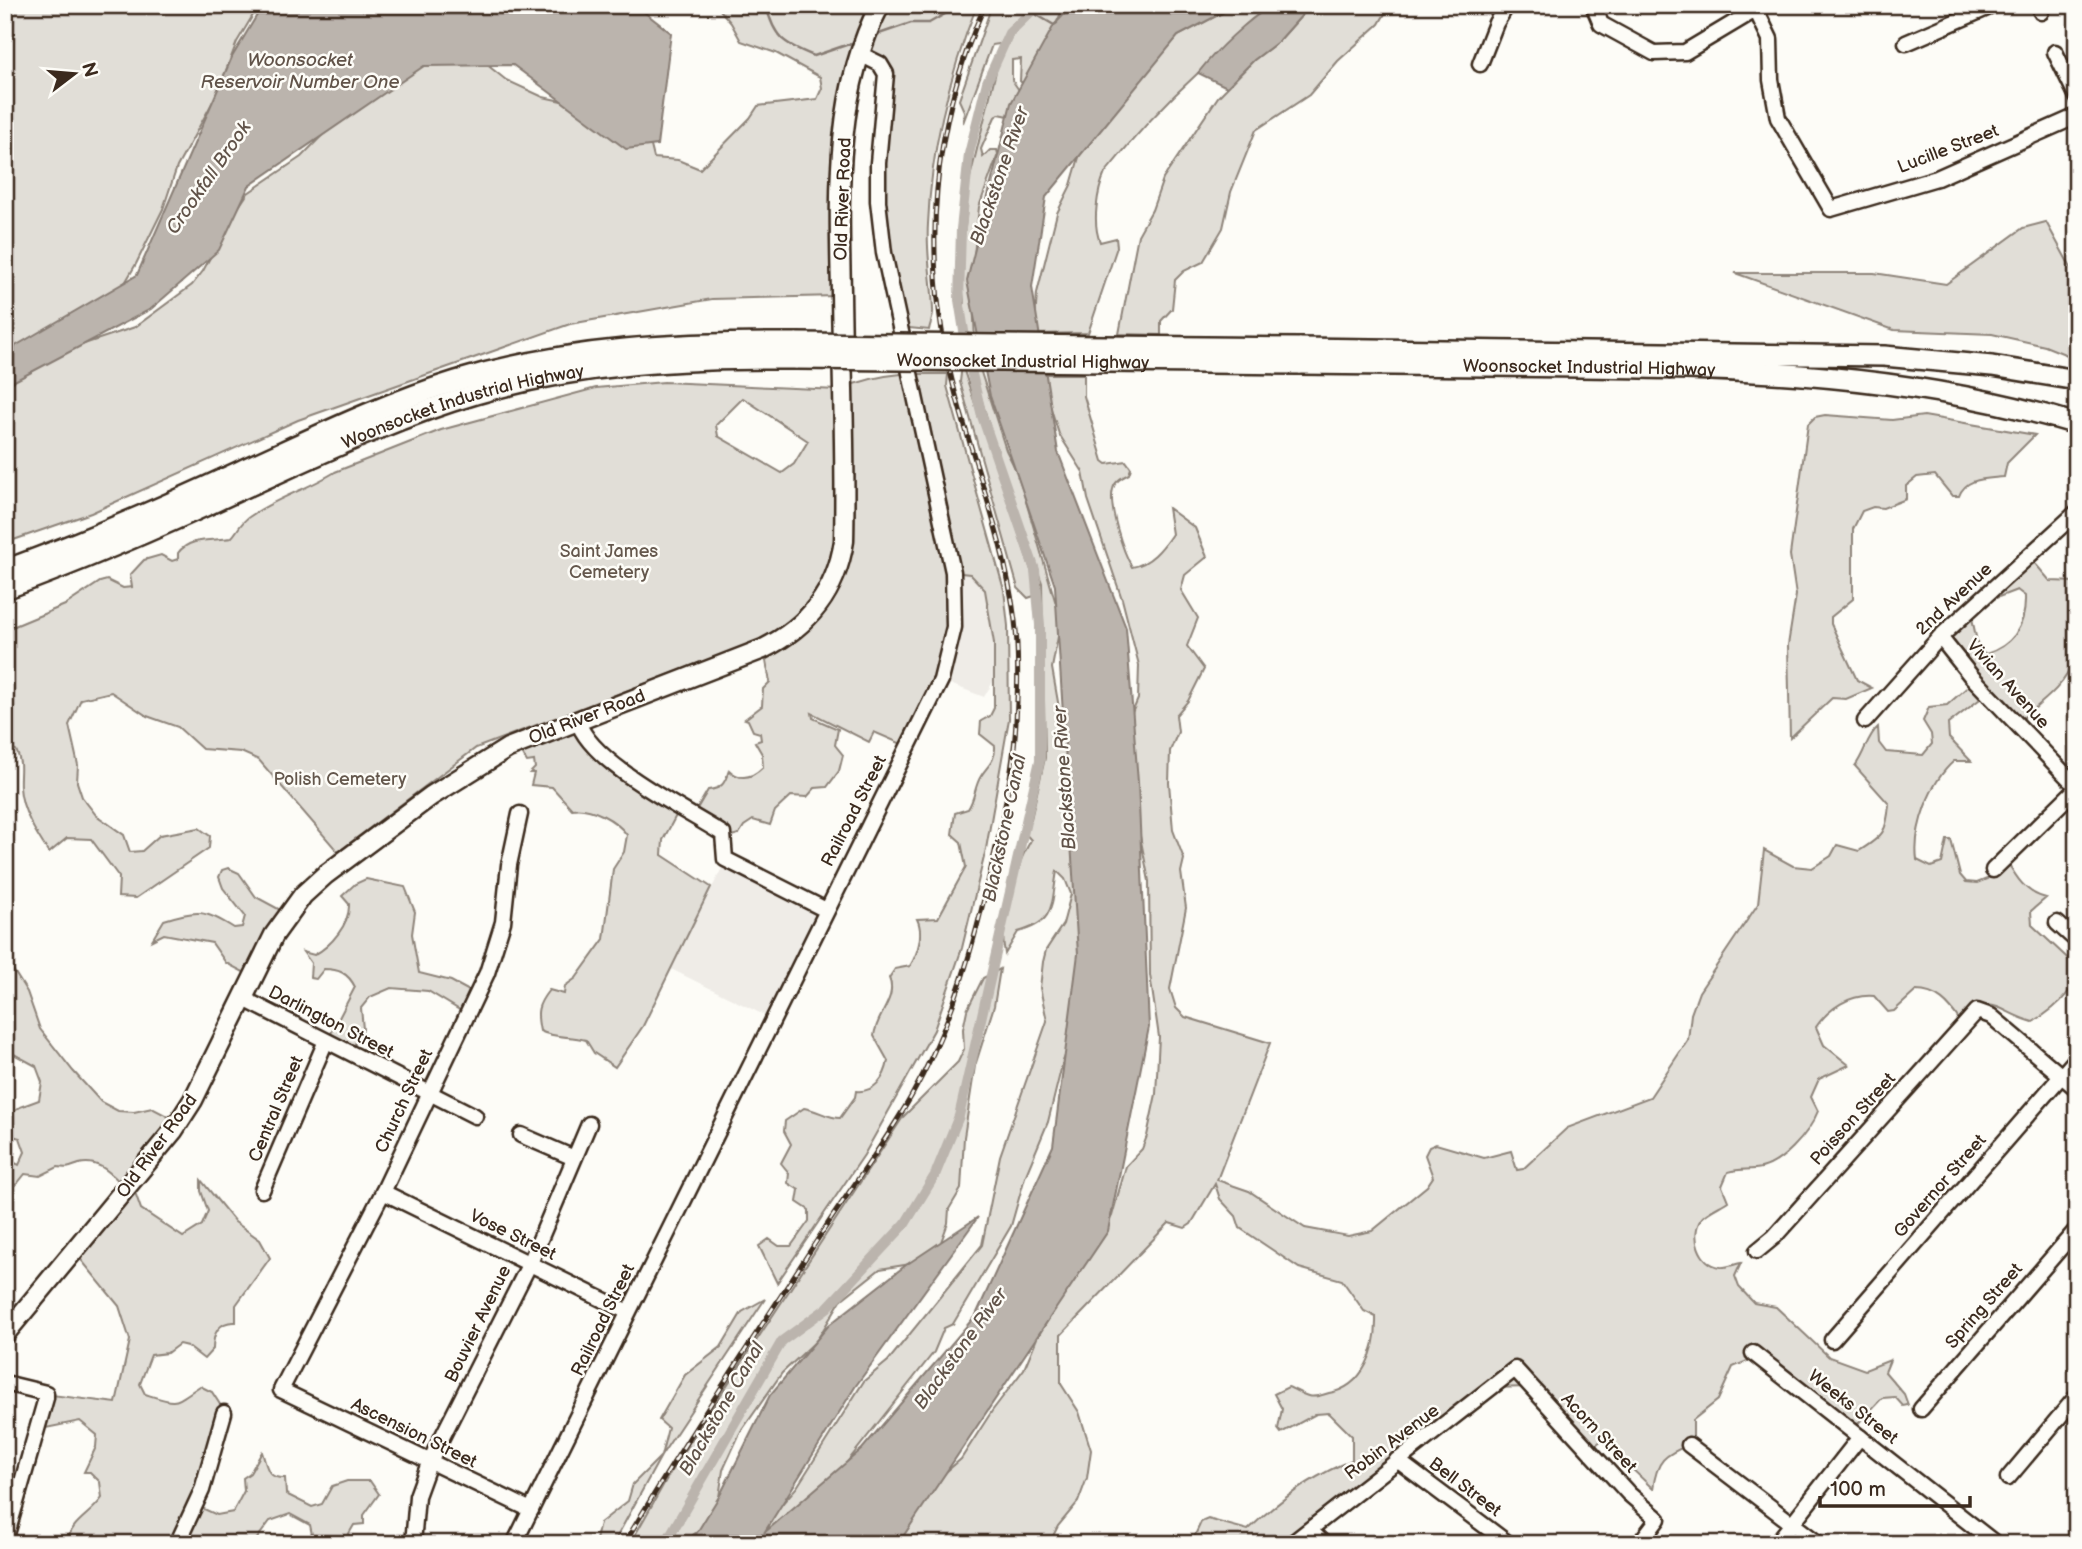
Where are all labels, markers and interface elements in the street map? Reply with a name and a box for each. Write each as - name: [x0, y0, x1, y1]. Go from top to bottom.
- north arrow: [38, 38, 108, 108]
- water label: Woonsocket Reservoir Number One: [200, 49, 400, 94]
- text: N: [76, 60, 102, 80]
- water label: Blackstone River: [966, 103, 1035, 248]
- water label: Crookfall Brook: [161, 116, 257, 239]
- street label: Lucille Street: [1894, 120, 2002, 178]
- street label: Old River Road: [830, 137, 856, 261]
- street label: Woonsocket Industrial Highway: [897, 349, 1150, 373]
- street label: Woonsocket Industrial Highway: [1463, 355, 1717, 381]
- street label: Woonsocket Industrial Highway: [339, 360, 586, 453]
- park label: Saint James Cemetery: [560, 541, 658, 583]
- street label: 2nd Avenue: [1912, 558, 1997, 640]
- street label: Vivian Avenue: [1962, 635, 2054, 733]
- street label: Old River Road: [526, 685, 648, 749]
- water label: Blackstone River: [1048, 704, 1082, 851]
- street label: Railroad Street: [817, 751, 891, 870]
- water label: Blackstone Canal: [978, 752, 1032, 904]
- park label: Polish Cemetery: [273, 769, 407, 790]
- street label: Darlington Street: [265, 981, 397, 1063]
- street label: Church Street: [371, 1045, 437, 1156]
- street label: Central Street: [244, 1052, 308, 1165]
- street label: Poisson Street: [1806, 1068, 1900, 1170]
- street label: Old River Road: [112, 1090, 202, 1202]
- street label: Governor Street: [1889, 1130, 1991, 1242]
- street label: Vose Street: [466, 1205, 560, 1265]
- street label: Spring Street: [1941, 1259, 2027, 1353]
- street label: Railroad Street: [567, 1260, 639, 1379]
- street label: Bouvier Avenue: [441, 1262, 516, 1386]
- water label: Blackstone River: [909, 1283, 1013, 1414]
- water label: Blackstone Canal: [674, 1338, 770, 1480]
- street label: Weeks Street: [1804, 1365, 1903, 1449]
- street label: Acorn Street: [1557, 1389, 1641, 1477]
- street label: Ascension Street: [348, 1394, 481, 1473]
- street label: Robin Avenue: [1341, 1399, 1444, 1484]
- street label: Bell Street: [1425, 1453, 1506, 1521]
- scale bar: [1820, 1465, 1970, 1509]
- text: 100 m: [1830, 1477, 1886, 1502]

